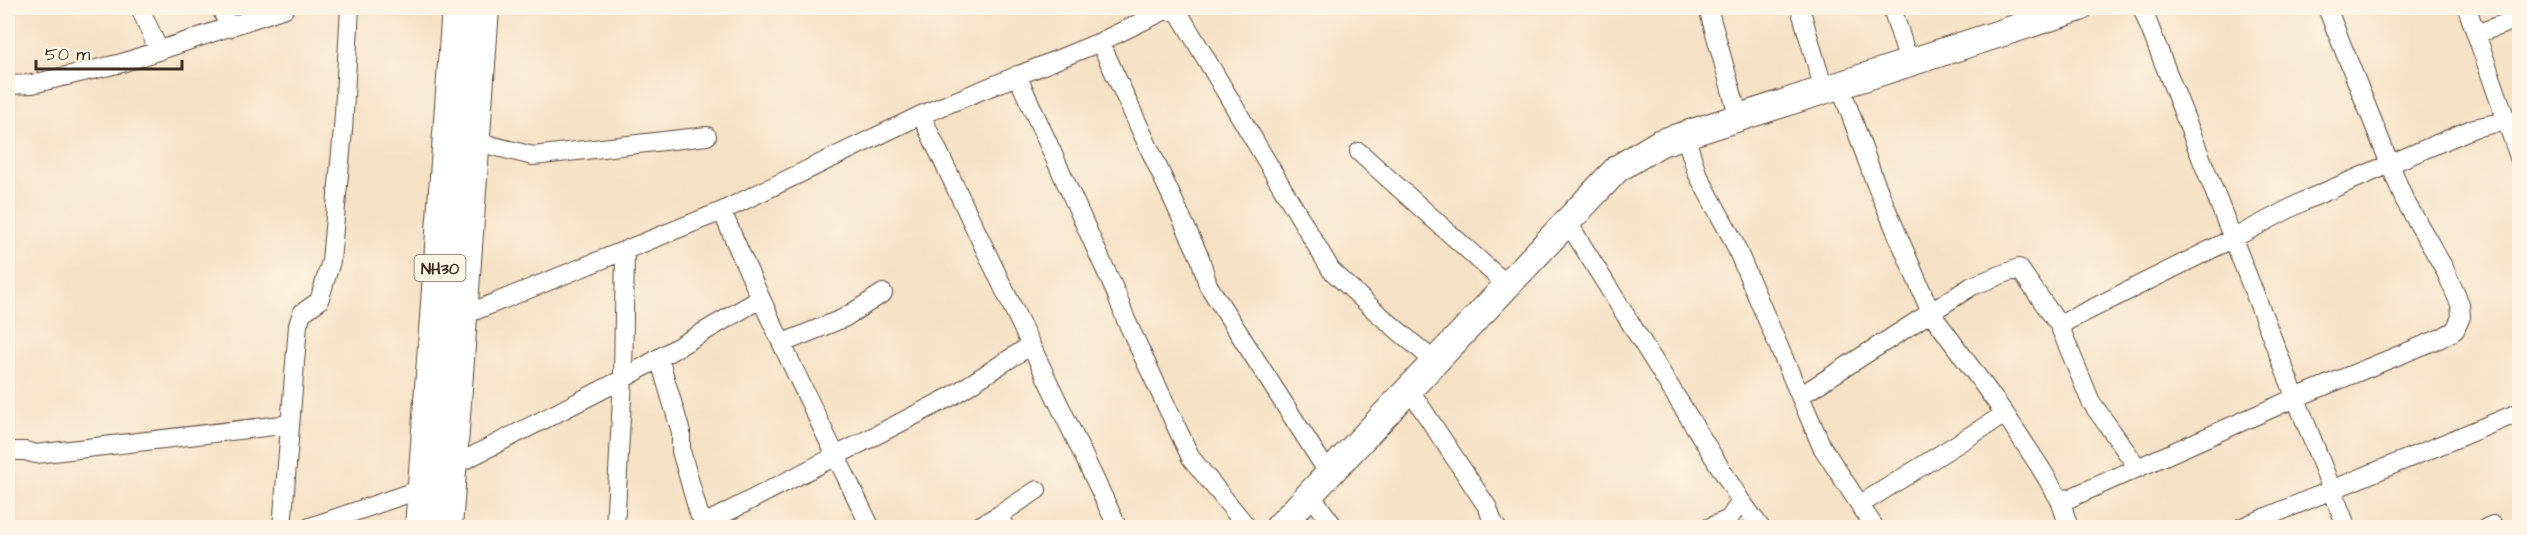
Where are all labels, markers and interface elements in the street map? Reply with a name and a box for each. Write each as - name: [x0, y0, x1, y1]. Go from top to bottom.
- scale bar: [36, 33, 182, 71]
- text: 50 m: [45, 42, 90, 67]
- road number: NH30: [414, 255, 466, 281]

